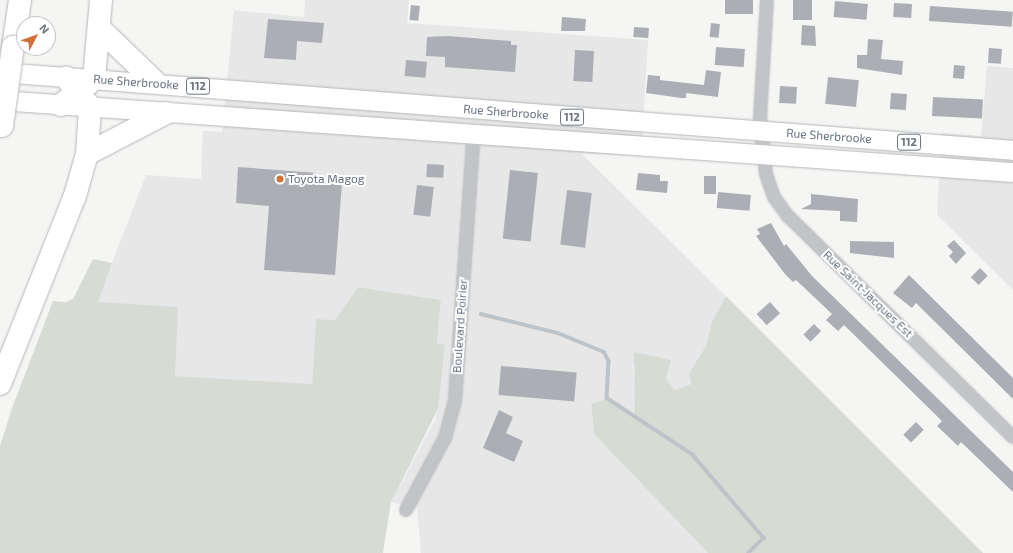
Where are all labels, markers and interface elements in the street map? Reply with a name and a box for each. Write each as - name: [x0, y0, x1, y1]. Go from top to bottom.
- north arrow: [16, 16, 56, 56]
- text: N: [37, 21, 52, 36]
- street label: Rue Sherbrooke: [93, 72, 179, 92]
- road number: 112: [186, 77, 210, 95]
- street label: Rue Sherbrooke: [463, 102, 549, 122]
- road number: 112: [560, 108, 584, 126]
- street label: Rue Sherbrooke: [786, 126, 872, 146]
- road number: 112: [897, 133, 921, 151]
- place label: Toyota Magog: [288, 172, 365, 186]
- marker: Toyota Magog: [275, 174, 285, 184]
- street label: Rue Saint-Jacques Est: [820, 248, 916, 340]
- street label: Boulevard Poirier: [450, 279, 470, 373]

